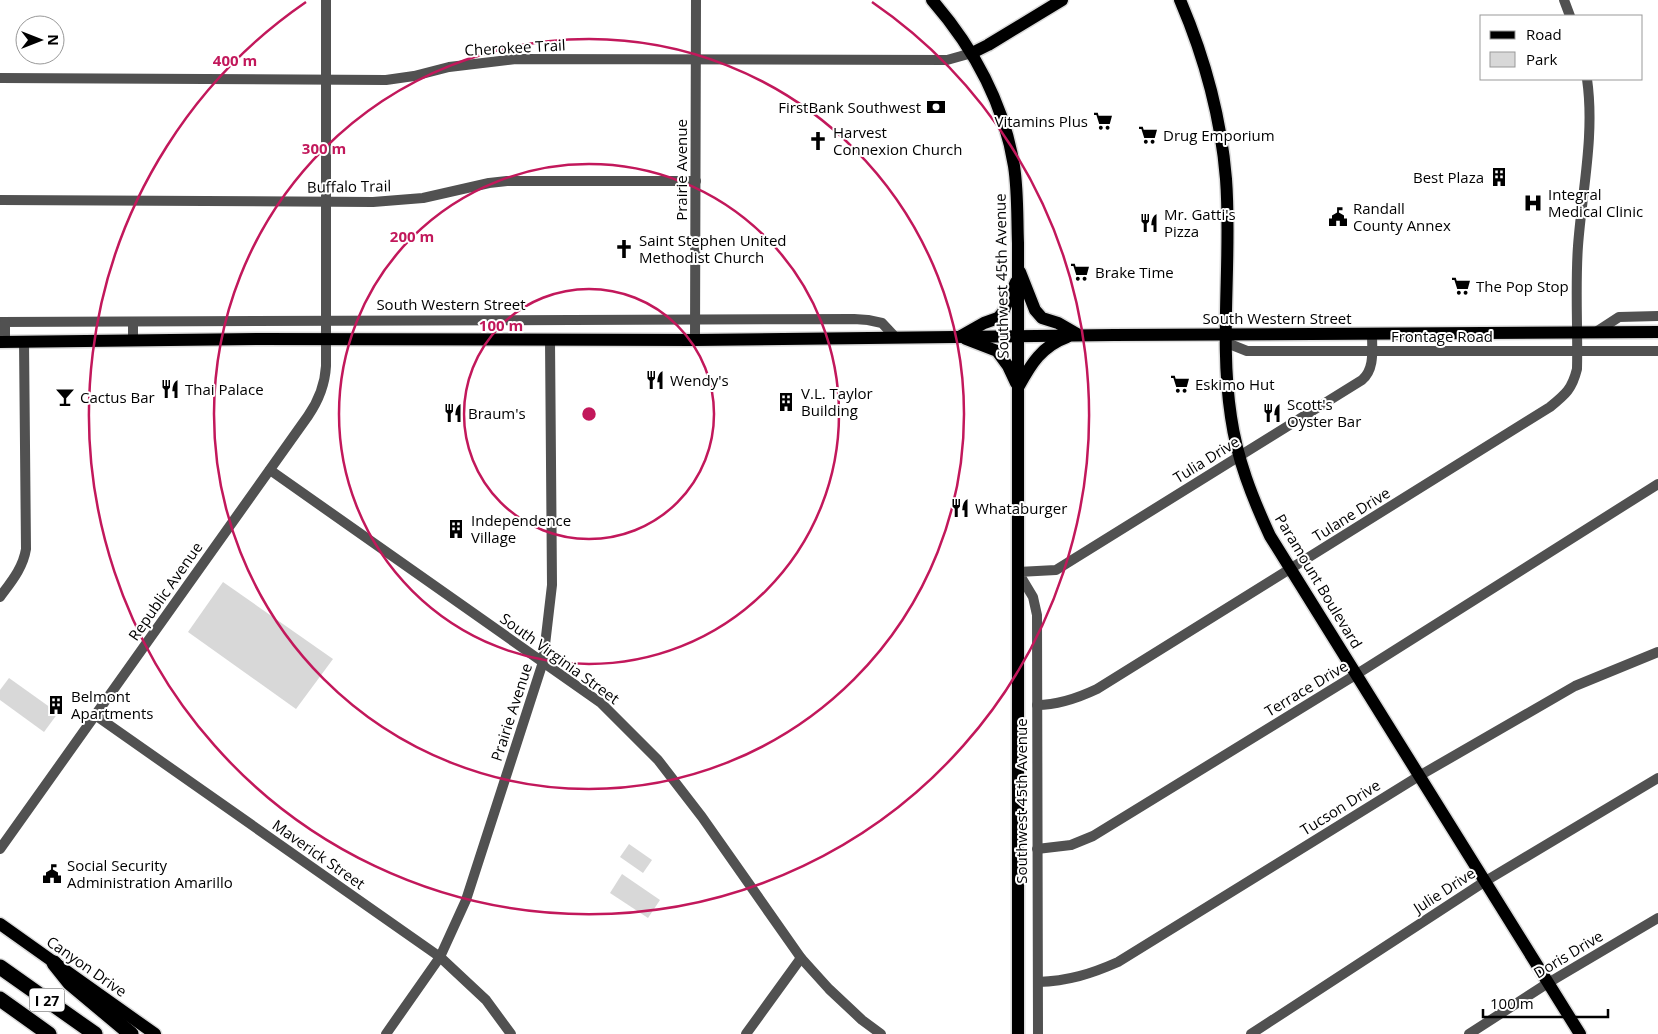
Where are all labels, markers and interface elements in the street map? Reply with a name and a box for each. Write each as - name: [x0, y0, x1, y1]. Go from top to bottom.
- north arrow: [15, 15, 65, 65]
- legend: [1480, 15, 1643, 80]
- text: Road: [1526, 24, 1562, 44]
- text: N: [44, 34, 63, 46]
- street label: Cherokee Trail: [464, 34, 566, 60]
- text: Park: [1526, 49, 1557, 69]
- text: 400 m: [213, 50, 257, 70]
- bank icon: FirstBank Southwest: [925, 96, 947, 118]
- place label: FirstBank Southwest: [778, 97, 921, 117]
- supermarket icon: Vitamins Plus: [1092, 110, 1114, 132]
- place label: Vitamins Plus: [995, 111, 1088, 131]
- street label: Prairie Avenue: [671, 119, 691, 221]
- place label: Harvest Connexion Church: [833, 122, 962, 159]
- supermarket icon: Drug Emporium: [1137, 124, 1159, 146]
- place label: Drug Emporium: [1163, 125, 1275, 145]
- church icon: Harvest Connexion Church: [807, 130, 829, 152]
- text: 300 m: [302, 138, 346, 158]
- building icon: Best Plaza: [1488, 166, 1510, 188]
- place label: Best Plaza: [1413, 167, 1484, 187]
- street label: Buffalo Trail: [307, 175, 391, 197]
- place label: Integral Medical Clinic: [1548, 184, 1643, 221]
- hospital icon: Integral Medical Clinic: [1522, 192, 1544, 214]
- street label: Southwest 45th Avenue: [990, 193, 1012, 359]
- place label: Randall County Annex: [1353, 198, 1451, 235]
- place label: Mr. Gatti's Pizza: [1164, 204, 1236, 241]
- public building icon: Randall County Annex: [1327, 206, 1349, 228]
- restaurant icon: Mr. Gatti's Pizza: [1138, 212, 1160, 234]
- text: 200 m: [390, 226, 434, 246]
- place label: Saint Stephen United Methodist Church: [639, 230, 787, 267]
- church icon: Saint Stephen United Methodist Church: [613, 238, 635, 260]
- supermarket icon: Brake Time: [1069, 261, 1091, 283]
- place label: Brake Time: [1095, 262, 1174, 282]
- supermarket icon: The Pop Stop: [1450, 275, 1472, 297]
- place label: The Pop Stop: [1476, 276, 1569, 296]
- street label: South Western Street: [376, 294, 526, 314]
- street label: South Western Street: [1202, 308, 1352, 328]
- text: 100 m: [479, 315, 523, 335]
- street label: Frontage Road: [1391, 326, 1493, 346]
- restaurant icon: Wendy's: [644, 369, 666, 391]
- place label: Wendy's: [670, 370, 729, 390]
- supermarket icon: Eskimo Hut: [1169, 373, 1191, 395]
- place label: Eskimo Hut: [1195, 374, 1275, 394]
- restaurant icon: Thai Palace: [159, 378, 181, 400]
- place label: Thai Palace: [185, 379, 264, 399]
- place label: V.L. Taylor Building: [801, 383, 873, 420]
- bar icon: Cactus Bar: [54, 386, 76, 408]
- place label: Cactus Bar: [80, 387, 155, 407]
- building icon: V.L. Taylor Building: [775, 391, 797, 413]
- place label: Scott's Oyster Bar: [1287, 394, 1361, 431]
- restaurant icon: Braum's: [442, 402, 464, 424]
- restaurant icon: Scott's Oyster Bar: [1261, 402, 1283, 424]
- place label: Braum's: [468, 403, 526, 423]
- centre of rings: [580, 405, 598, 423]
- street label: Tulia Drive: [1169, 431, 1243, 487]
- street label: Tulane Drive: [1308, 482, 1394, 546]
- restaurant icon: Whataburger: [949, 497, 971, 519]
- place label: Whataburger: [975, 498, 1067, 518]
- place label: Independence Village: [471, 510, 571, 547]
- street label: Paramount Boulevard: [1271, 510, 1367, 652]
- building icon: Independence Village: [445, 518, 467, 540]
- street label: Republic Avenue: [124, 538, 206, 644]
- street label: South Virginia Street: [496, 608, 624, 708]
- street label: Terrace Drive: [1261, 655, 1351, 721]
- street label: Prairie Avenue: [486, 661, 536, 763]
- place label: Belmont Apartments: [71, 686, 153, 723]
- building icon: Belmont Apartments: [45, 694, 67, 716]
- street label: Southwest 45th Avenue: [1011, 718, 1031, 884]
- street label: Tucson Drive: [1296, 775, 1384, 839]
- street label: Maverick Street: [269, 815, 369, 893]
- place label: Social Security Administration Amarillo: [67, 855, 233, 892]
- public building icon: Social Security Administration Amarillo: [41, 863, 63, 885]
- street label: Julie Drive: [1408, 863, 1479, 918]
- street label: Doris Drive: [1530, 925, 1606, 983]
- street label: Canyon Drive: [43, 931, 131, 1001]
- scale bar: [1483, 986, 1608, 1018]
- road number: I 27: [30, 988, 64, 1012]
- text: 100 m: [1490, 993, 1534, 1013]

